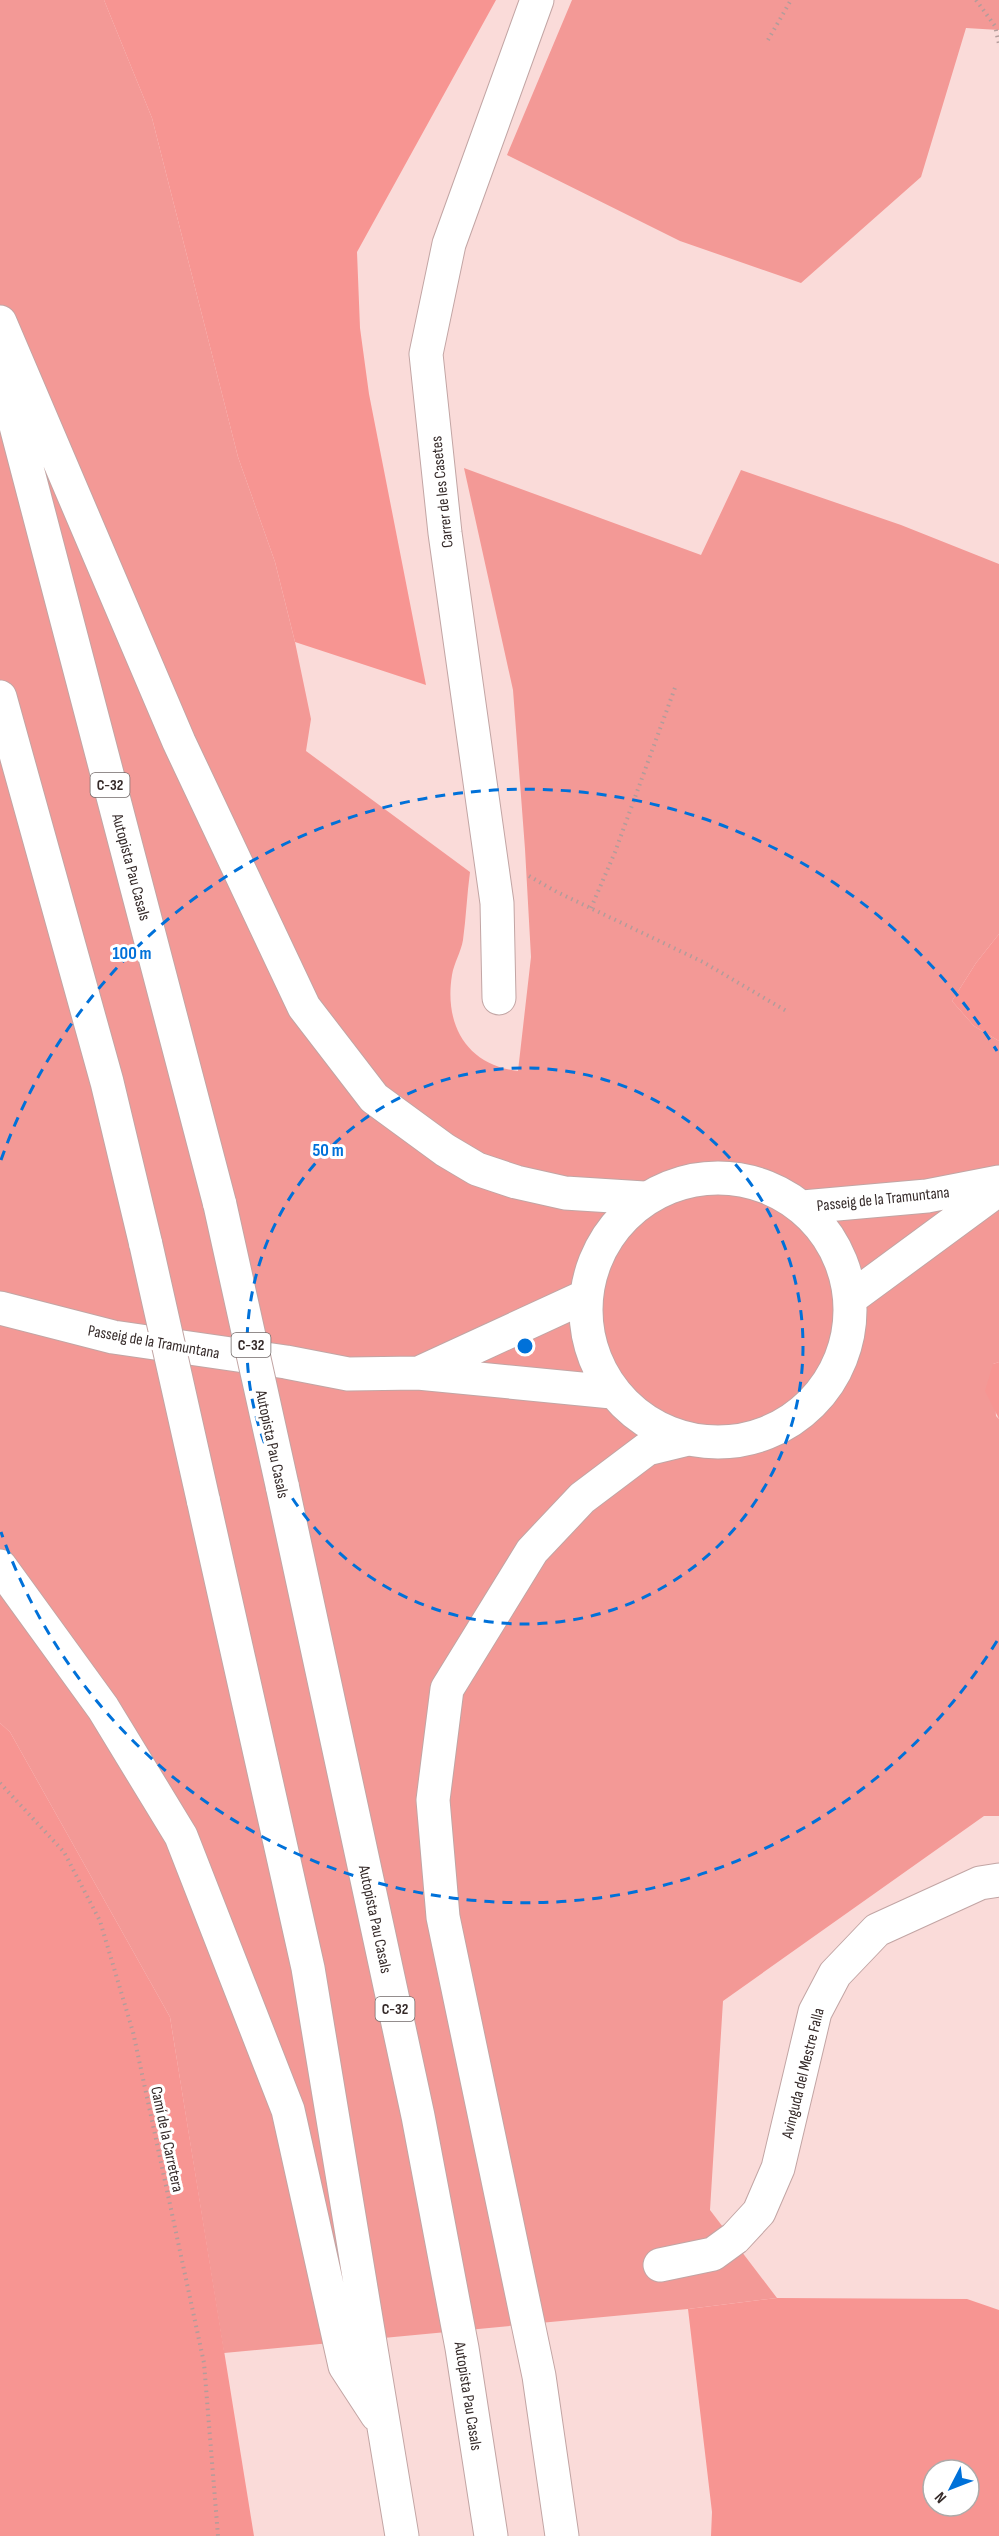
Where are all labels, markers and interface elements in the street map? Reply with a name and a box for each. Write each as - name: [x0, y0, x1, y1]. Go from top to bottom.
- street label: Carrer de les Casetes: [427, 435, 458, 549]
- road number: C-32: [90, 773, 130, 797]
- street label: Autopista Pau Casals: [107, 811, 154, 923]
- text: 100 m: [113, 943, 152, 964]
- text: 50 m: [312, 1140, 344, 1161]
- street label: Passeig de la Tramuntana: [816, 1183, 950, 1216]
- street label: Passeig de la Tramuntana: [86, 1322, 221, 1363]
- road number: C-32: [232, 1333, 270, 1357]
- centre of rings: [515, 1336, 535, 1356]
- street label: Autopista Pau Casals: [251, 1388, 292, 1500]
- street label: Autopista Pau Casals: [354, 1863, 395, 1975]
- road number: C-32: [376, 1997, 414, 2021]
- street label: Avinguda del Mestre Falla: [778, 2006, 829, 2141]
- street label: Camí de la Carretera: [146, 2085, 187, 2194]
- street label: Autopista Pau Casals: [449, 2339, 486, 2452]
- north arrow: [921, 2458, 981, 2518]
- text: N: [931, 2488, 951, 2507]

